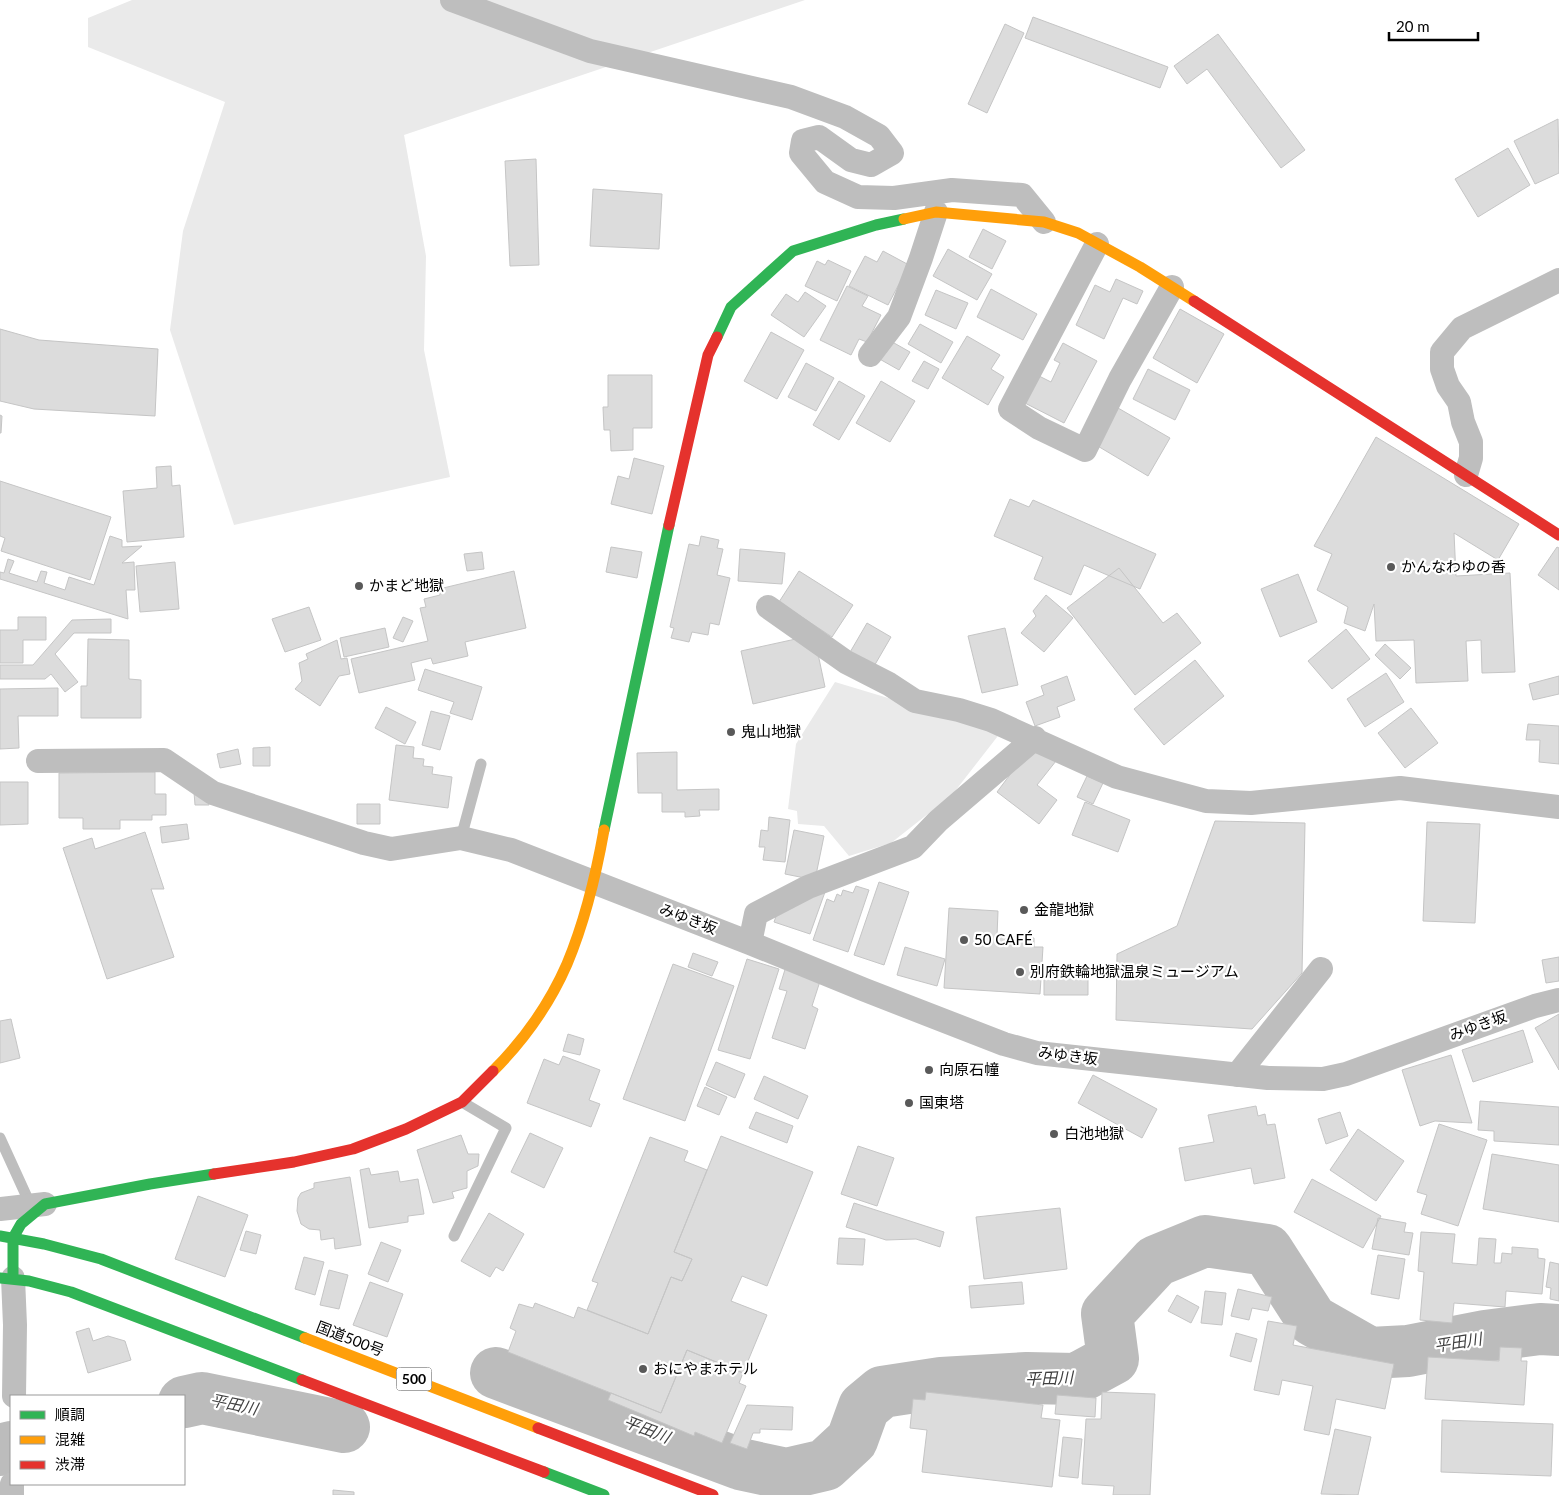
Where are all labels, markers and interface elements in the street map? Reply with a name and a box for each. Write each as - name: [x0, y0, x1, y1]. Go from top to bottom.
- scale bar: [1389, 10, 1478, 42]
- text: 20 m: [1396, 17, 1430, 35]
- place label: かんなわゆの香: [1401, 557, 1506, 575]
- marker: かんなわゆの香: [1385, 561, 1397, 573]
- place label: かまど地獄: [369, 576, 444, 594]
- marker: かまど地獄: [353, 580, 365, 592]
- place label: 鬼山地獄: [741, 722, 801, 740]
- marker: 鬼山地獄: [725, 726, 737, 738]
- street label: みゆき坂: [657, 899, 720, 937]
- place label: 金龍地獄: [1034, 900, 1094, 918]
- marker: 金龍地獄: [1018, 904, 1030, 916]
- place label: 50 CAFÉ: [974, 930, 1033, 948]
- marker: 50 CAFÉ: [958, 934, 970, 946]
- place label: 別府鉄輪地獄温泉ミュージアム: [1030, 962, 1239, 980]
- marker: 別府鉄輪地獄温泉ミュージアム: [1014, 966, 1026, 978]
- street label: みゆき坂: [1446, 1006, 1509, 1044]
- street label: みゆき坂: [1037, 1042, 1099, 1068]
- place label: 向原石幢: [939, 1060, 999, 1078]
- marker: 向原石幢: [923, 1064, 935, 1076]
- place label: 国東塔: [919, 1093, 964, 1111]
- marker: 国東塔: [903, 1097, 915, 1109]
- place label: 白池地獄: [1064, 1124, 1124, 1142]
- marker: 白池地獄: [1048, 1128, 1060, 1140]
- street label: 国道500号: [314, 1317, 387, 1359]
- water label: 平田川: [1433, 1328, 1485, 1355]
- place label: おにやまホテル: [653, 1359, 758, 1377]
- marker: おにやまホテル: [637, 1363, 649, 1375]
- water label: 平田川: [1025, 1367, 1075, 1388]
- road number: 500: [396, 1368, 432, 1390]
- water label: 平田川: [209, 1389, 262, 1418]
- legend: [10, 1395, 185, 1485]
- text: 順調: [55, 1405, 85, 1423]
- water label: 平田川: [621, 1411, 675, 1447]
- text: 混雑: [55, 1430, 85, 1448]
- text: 渋滞: [55, 1455, 85, 1473]

